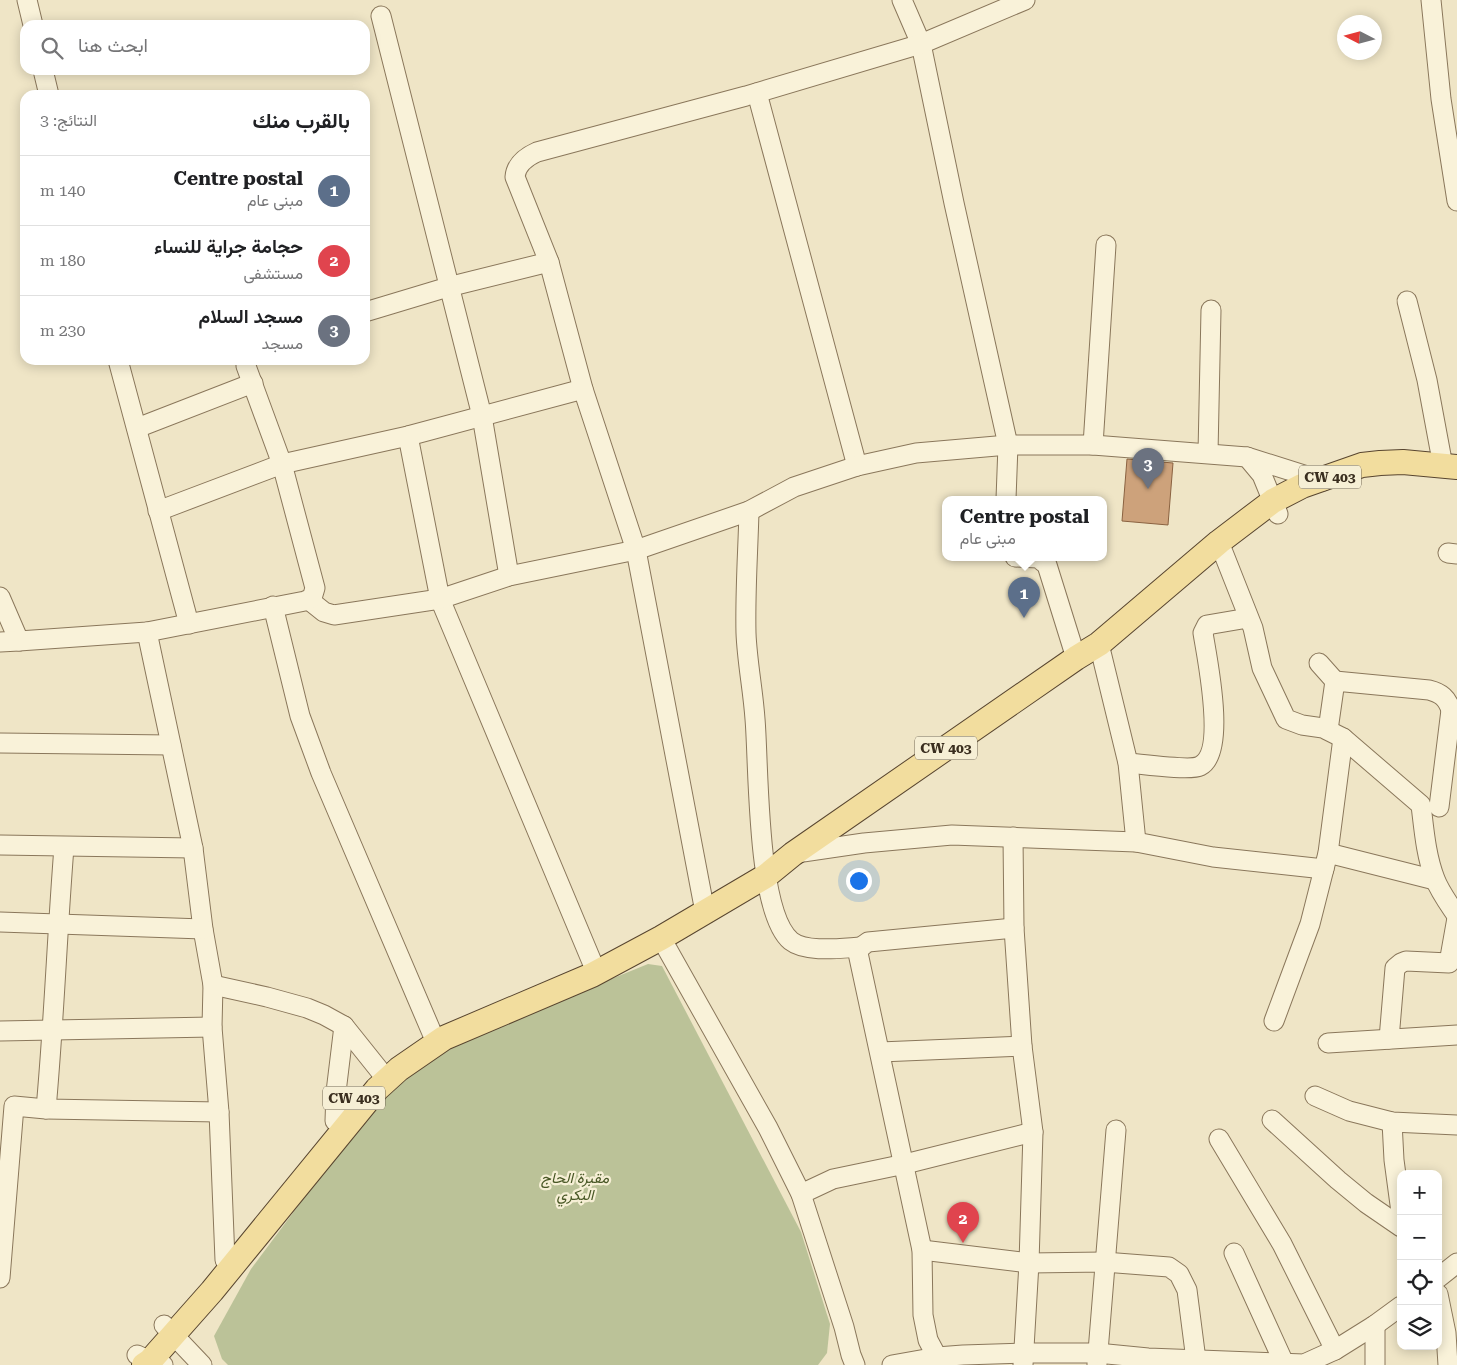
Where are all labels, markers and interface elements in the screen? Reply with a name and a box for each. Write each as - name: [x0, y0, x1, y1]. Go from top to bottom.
- north arrow: [1337, 15, 1382, 60]
- search box: [20, 20, 370, 75]
- icon: search: [38, 34, 66, 62]
- text: ابحث هنا: [78, 34, 148, 57]
- text: بالقرب منك: [252, 109, 350, 133]
- text: النتائج: 3: [40, 111, 97, 130]
- text: Centre postal: [174, 167, 303, 190]
- text: 140 m: [40, 181, 86, 200]
- text: 1: [330, 181, 338, 200]
- text: مبنى عام: [247, 191, 303, 210]
- text: حجامة جراية للنساء: [154, 235, 303, 258]
- text: 180 m: [40, 251, 86, 270]
- text: 2: [330, 251, 338, 270]
- text: مستشفى: [243, 264, 303, 283]
- text: مسجد السلام: [199, 305, 303, 328]
- text: 230 m: [40, 321, 86, 340]
- text: 3: [330, 321, 338, 340]
- text: مسجد: [262, 334, 303, 353]
- pin: 3: [1132, 448, 1164, 489]
- road number: CW 403: [1299, 466, 1361, 488]
- popup: [942, 496, 1107, 561]
- text: Centre postal: [960, 505, 1089, 528]
- text: مبنى عام: [960, 529, 1016, 548]
- pin: 1: [1008, 577, 1040, 618]
- road number: CW 403: [915, 736, 977, 760]
- your location: [846, 868, 872, 894]
- road number: CW 403: [323, 1086, 385, 1110]
- park label: مقبرة الحاج البكري: [541, 1169, 610, 1207]
- map controls: [1397, 1170, 1442, 1350]
- button: +: [1397, 1170, 1442, 1215]
- pin: 2: [947, 1202, 979, 1243]
- button: −: [1397, 1215, 1442, 1260]
- button: locate: [1397, 1260, 1442, 1305]
- button: layers: [1397, 1305, 1442, 1350]

